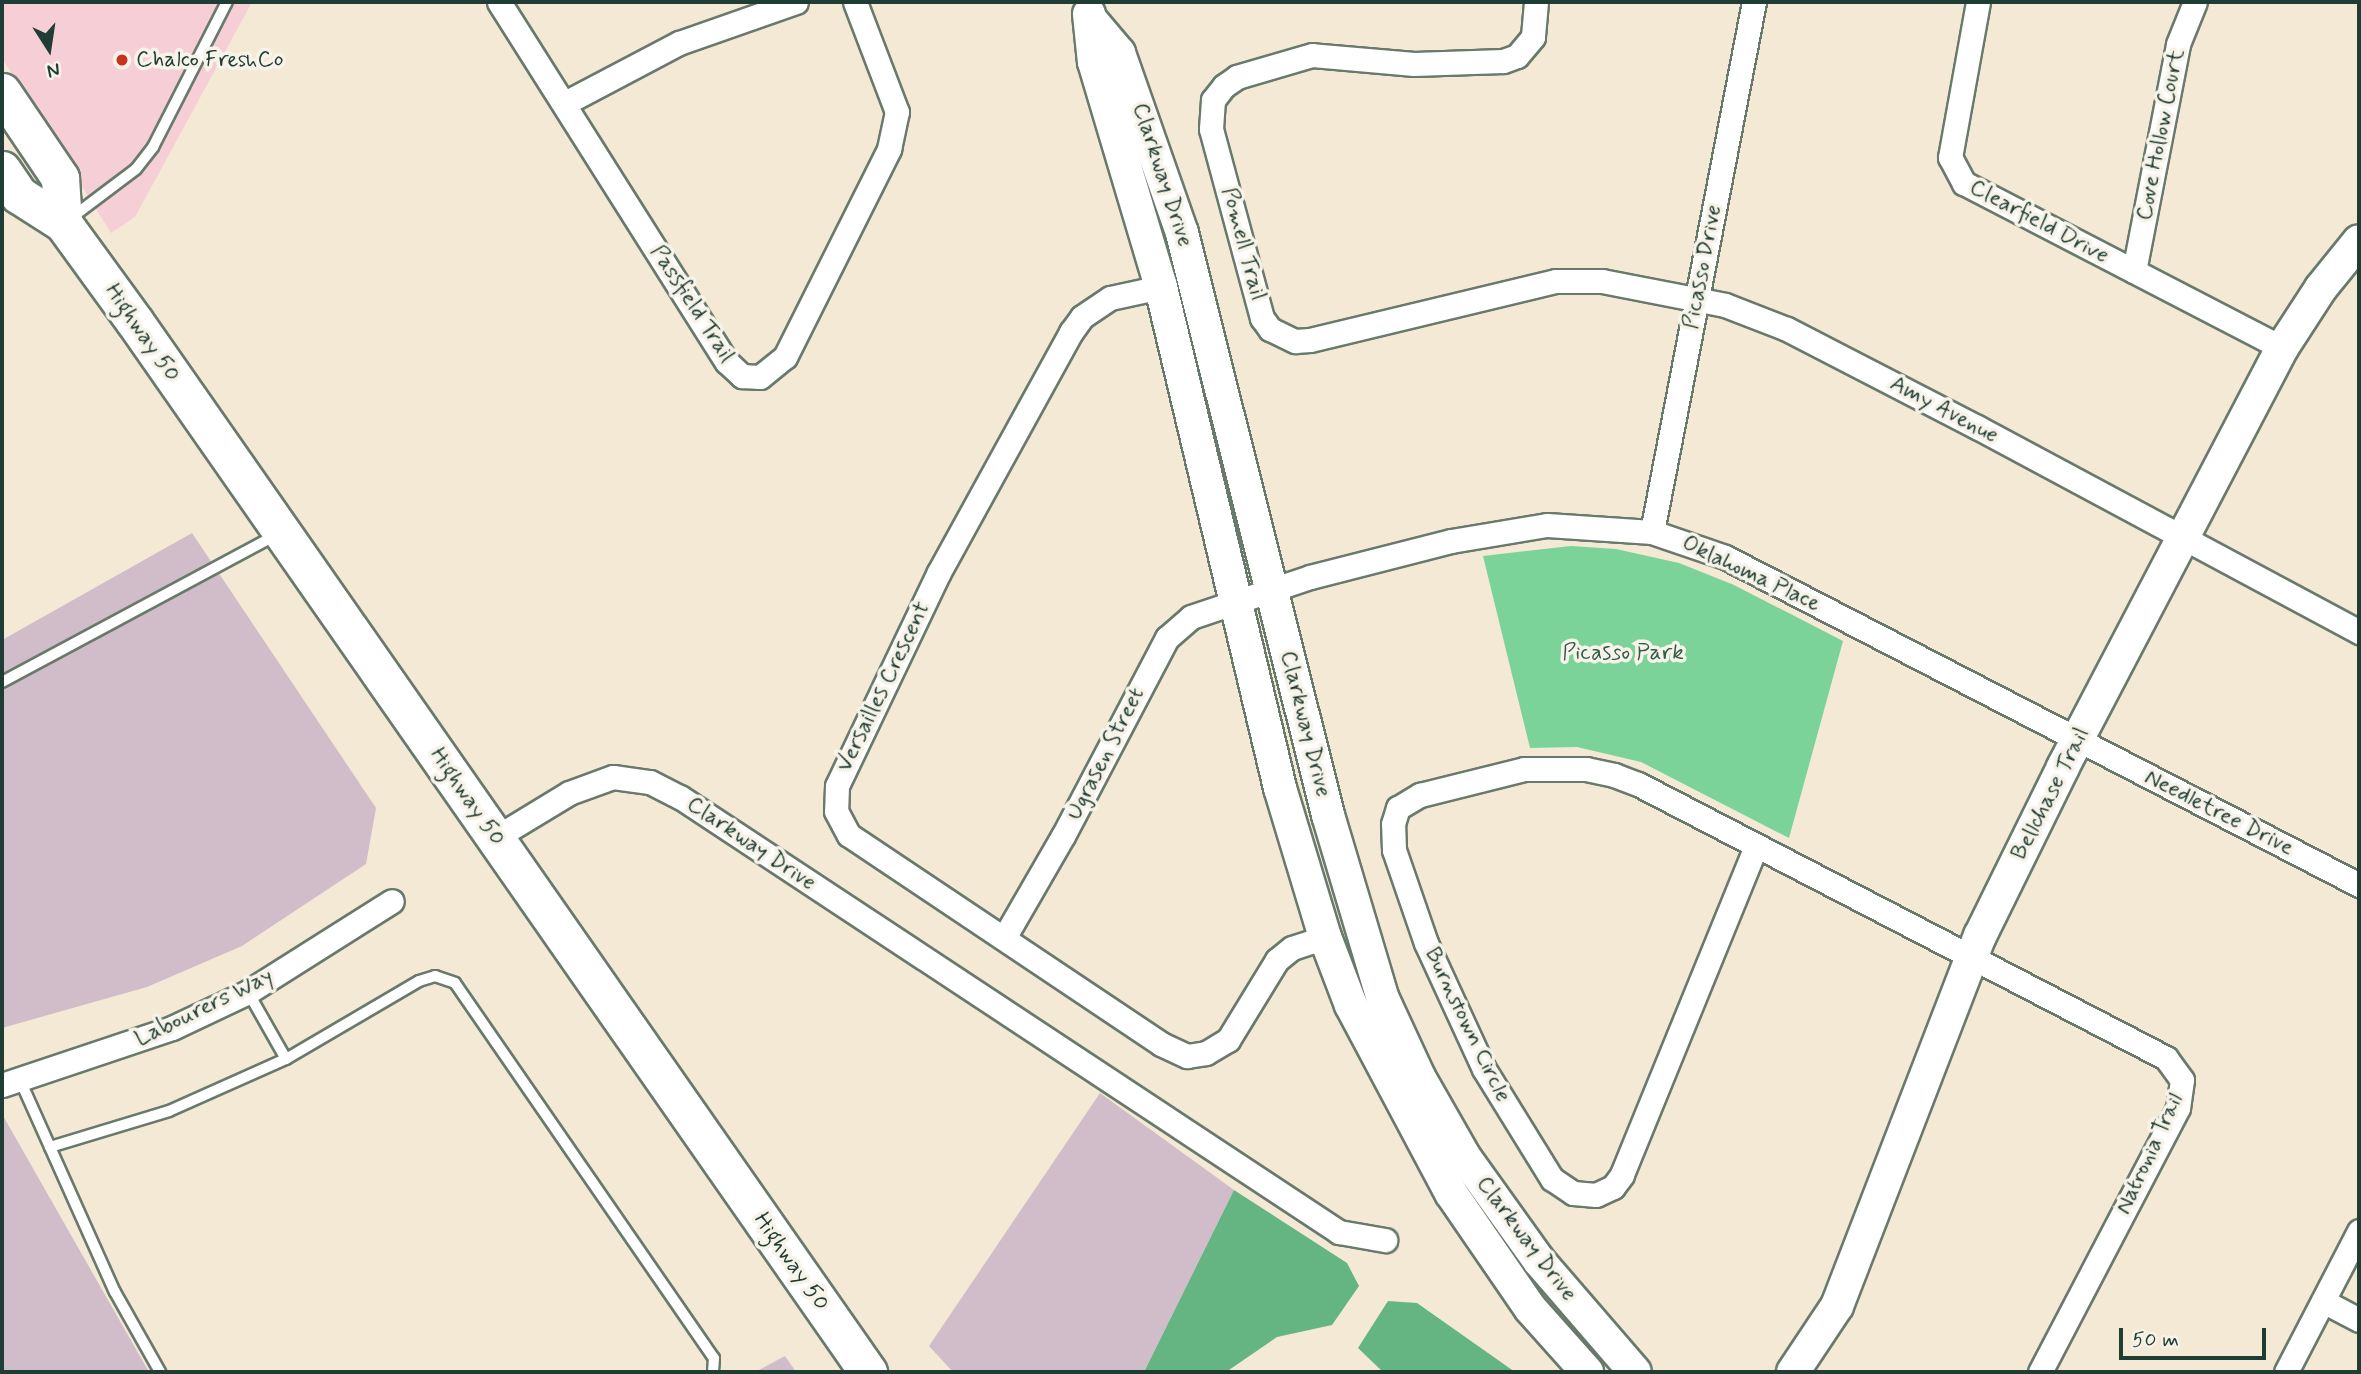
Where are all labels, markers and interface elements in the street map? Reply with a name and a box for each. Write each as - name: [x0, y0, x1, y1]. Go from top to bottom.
- north arrow: [14, 14, 84, 84]
- place label: Chalco FreshCo: [136, 46, 282, 74]
- street label: Cove Hollow Court: [2131, 47, 2191, 223]
- marker: Chalco FreshCo: [114, 52, 130, 68]
- text: N: [45, 56, 62, 84]
- street label: Clarkway Drive: [1126, 100, 1198, 250]
- street label: Clearfield Drive: [1965, 174, 2113, 270]
- street label: Pomell Trail: [1215, 187, 1271, 301]
- street label: Picasso Drive: [1678, 203, 1728, 331]
- street label: Passfield Trail: [645, 241, 739, 367]
- street label: Highway 50: [98, 279, 186, 387]
- street label: Amy Avenue: [1883, 369, 2005, 451]
- street label: Oklahoma Place: [1677, 530, 1825, 618]
- street label: Versailles Crescent: [831, 597, 937, 777]
- park label: Picasso Park: [1563, 639, 1683, 667]
- street label: Clarkway Drive: [1273, 648, 1337, 800]
- street label: Ugrasen Street: [1060, 682, 1152, 826]
- street label: Bellchase Trail: [2007, 726, 2095, 862]
- street label: Highway 50: [423, 743, 511, 851]
- street label: Needletree Drive: [2140, 764, 2298, 862]
- street label: Clarkway Drive: [681, 791, 821, 897]
- street label: Burnstown Circle: [1417, 943, 1517, 1107]
- street label: Labourers Way: [129, 962, 279, 1054]
- street label: Natronia Trail: [2110, 1090, 2190, 1218]
- street label: Clarkway Drive: [1470, 1171, 1582, 1307]
- street label: Highway 50: [747, 1208, 835, 1316]
- scale bar: [2123, 1314, 2270, 1358]
- text: 50 m: [2132, 1326, 2179, 1354]

